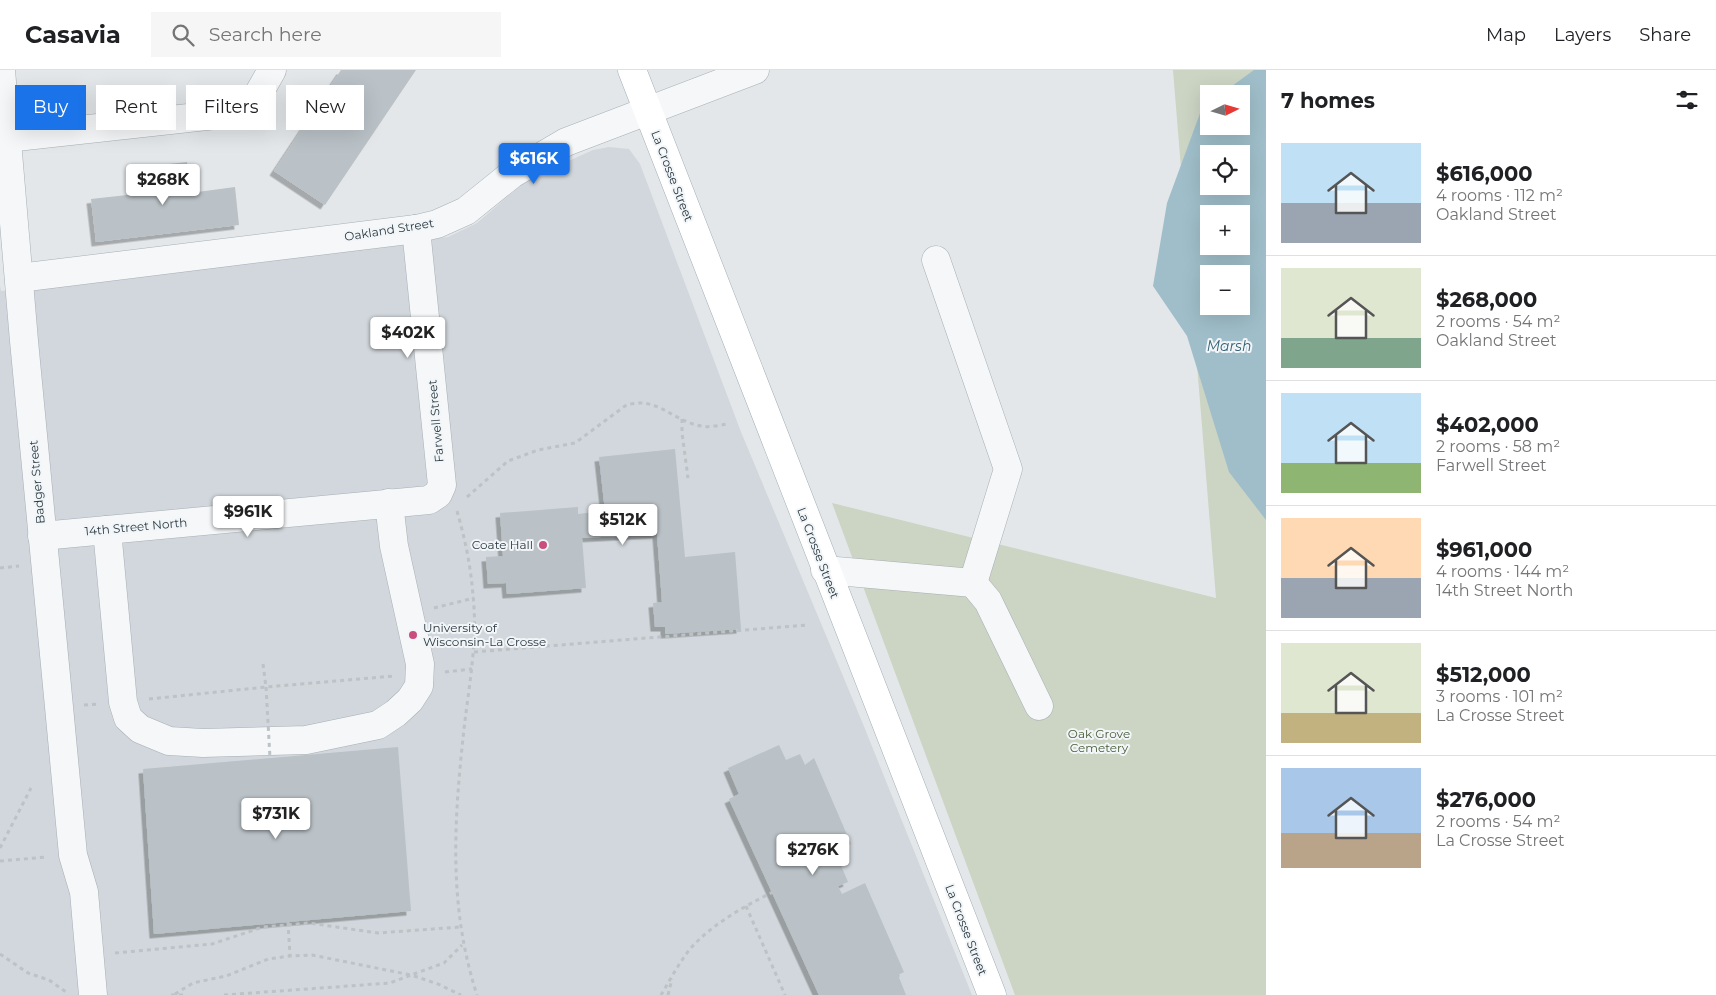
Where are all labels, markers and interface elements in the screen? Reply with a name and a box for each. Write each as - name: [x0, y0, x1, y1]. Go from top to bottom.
- search box: [151, 12, 501, 57]
- text: Casavia: [25, 20, 121, 49]
- icon: search: [169, 21, 197, 49]
- text: Search here: [209, 23, 322, 46]
- text: Map: [1486, 24, 1526, 46]
- text: Layers: [1554, 24, 1611, 46]
- text: Share: [1639, 24, 1691, 46]
- chip: Buy: [15, 85, 86, 130]
- chip: Rent: [96, 85, 176, 130]
- chip: Filters: [186, 85, 276, 130]
- chip: New: [286, 85, 364, 130]
- north arrow: [1200, 85, 1250, 135]
- map controls: [1200, 85, 1250, 315]
- icon: filters: [1673, 86, 1701, 114]
- text: 7 homes: [1281, 88, 1375, 113]
- street label: La Crosse Street: [648, 128, 697, 224]
- pin: $616K: [499, 142, 569, 185]
- button: locate: [1200, 145, 1250, 195]
- text: $616K: [510, 149, 558, 168]
- text: $616,000: [1436, 161, 1533, 186]
- icon: home: [1321, 163, 1381, 223]
- pin: $268K: [128, 164, 198, 206]
- text: $268K: [137, 170, 189, 189]
- text: 4 rooms · 112 m²: [1436, 186, 1563, 205]
- button: +: [1200, 205, 1250, 255]
- text: Oakland Street: [1436, 205, 1556, 224]
- street label: Oakland Street: [343, 215, 435, 244]
- button: −: [1200, 265, 1250, 315]
- text: $268,000: [1436, 287, 1537, 312]
- icon: home: [1321, 288, 1381, 348]
- text: 2 rooms · 54 m²: [1436, 312, 1560, 331]
- pin: $402K: [373, 316, 443, 359]
- text: $402K: [381, 323, 435, 342]
- text: Oakland Street: [1436, 331, 1556, 350]
- water label: Marsh: [1207, 337, 1251, 355]
- street label: Farwell Street: [424, 379, 447, 463]
- text: $402,000: [1436, 412, 1539, 437]
- icon: home: [1321, 413, 1381, 473]
- text: 2 rooms · 58 m²: [1436, 437, 1560, 456]
- street label: Badger Street: [25, 439, 48, 525]
- text: Farwell Street: [1436, 456, 1547, 475]
- pin: $961K: [213, 496, 283, 538]
- text: $961K: [224, 502, 272, 521]
- pin: $512K: [588, 504, 658, 546]
- street label: La Crosse Street: [794, 505, 843, 601]
- text: $512K: [599, 510, 647, 529]
- street label: 14th Street North: [84, 515, 188, 538]
- place label: Coate Hall: [472, 537, 533, 552]
- text: $961,000: [1436, 537, 1532, 562]
- icon: home: [1321, 538, 1381, 598]
- marker: Coate Hall: [537, 539, 549, 551]
- text: 4 rooms · 144 m²: [1436, 562, 1569, 581]
- text: 14th Street North: [1436, 581, 1573, 600]
- place label: University of Wisconsin-La Crosse: [423, 620, 546, 649]
- marker: University of Wisconsin-La Crosse: [407, 629, 419, 641]
- text: $512,000: [1436, 662, 1531, 687]
- icon: home: [1321, 663, 1381, 723]
- text: 3 rooms · 101 m²: [1436, 687, 1563, 706]
- text: La Crosse Street: [1436, 706, 1565, 725]
- park label: Oak Grove Cemetery: [1068, 726, 1130, 755]
- text: $276,000: [1436, 787, 1536, 812]
- icon: home: [1321, 788, 1381, 848]
- pin: $731K: [241, 798, 311, 840]
- text: $731K: [252, 804, 300, 823]
- text: 2 rooms · 54 m²: [1436, 812, 1560, 831]
- text: La Crosse Street: [1436, 831, 1565, 850]
- pin: $276K: [778, 834, 848, 876]
- text: $276K: [787, 840, 839, 859]
- street label: La Crosse Street: [942, 882, 991, 978]

